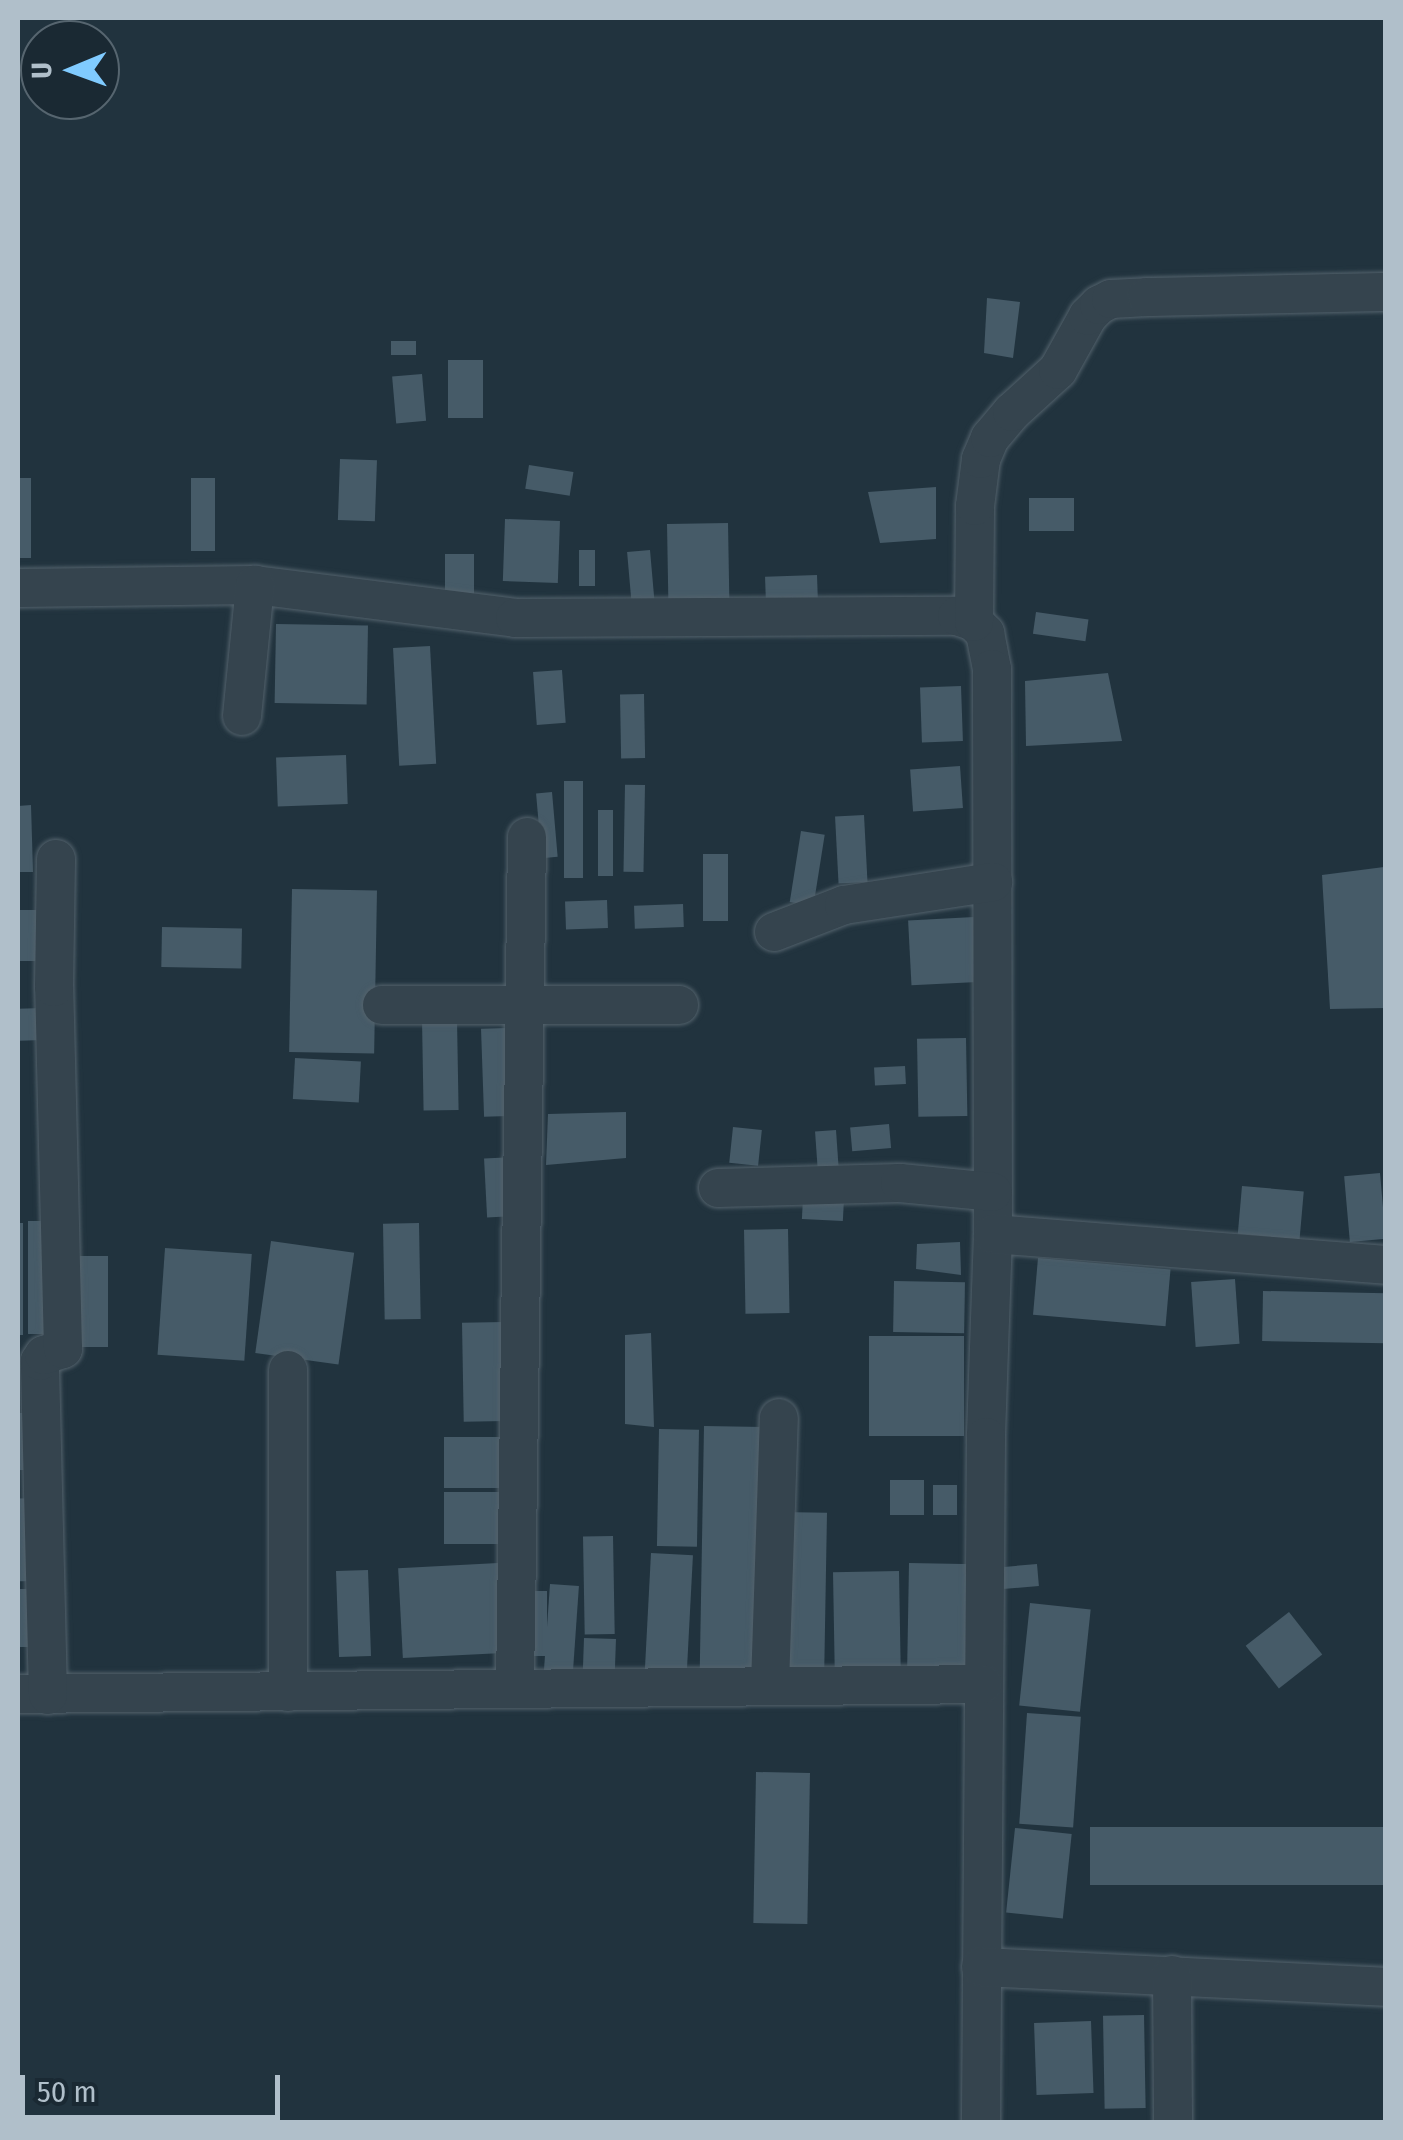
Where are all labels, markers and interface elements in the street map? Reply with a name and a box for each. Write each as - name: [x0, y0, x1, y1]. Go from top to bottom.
- north arrow: [20, 20, 120, 120]
- text: U: [25, 62, 58, 79]
- scale bar: [25, 2055, 285, 2117]
- text: 50 m: [37, 2074, 97, 2110]

